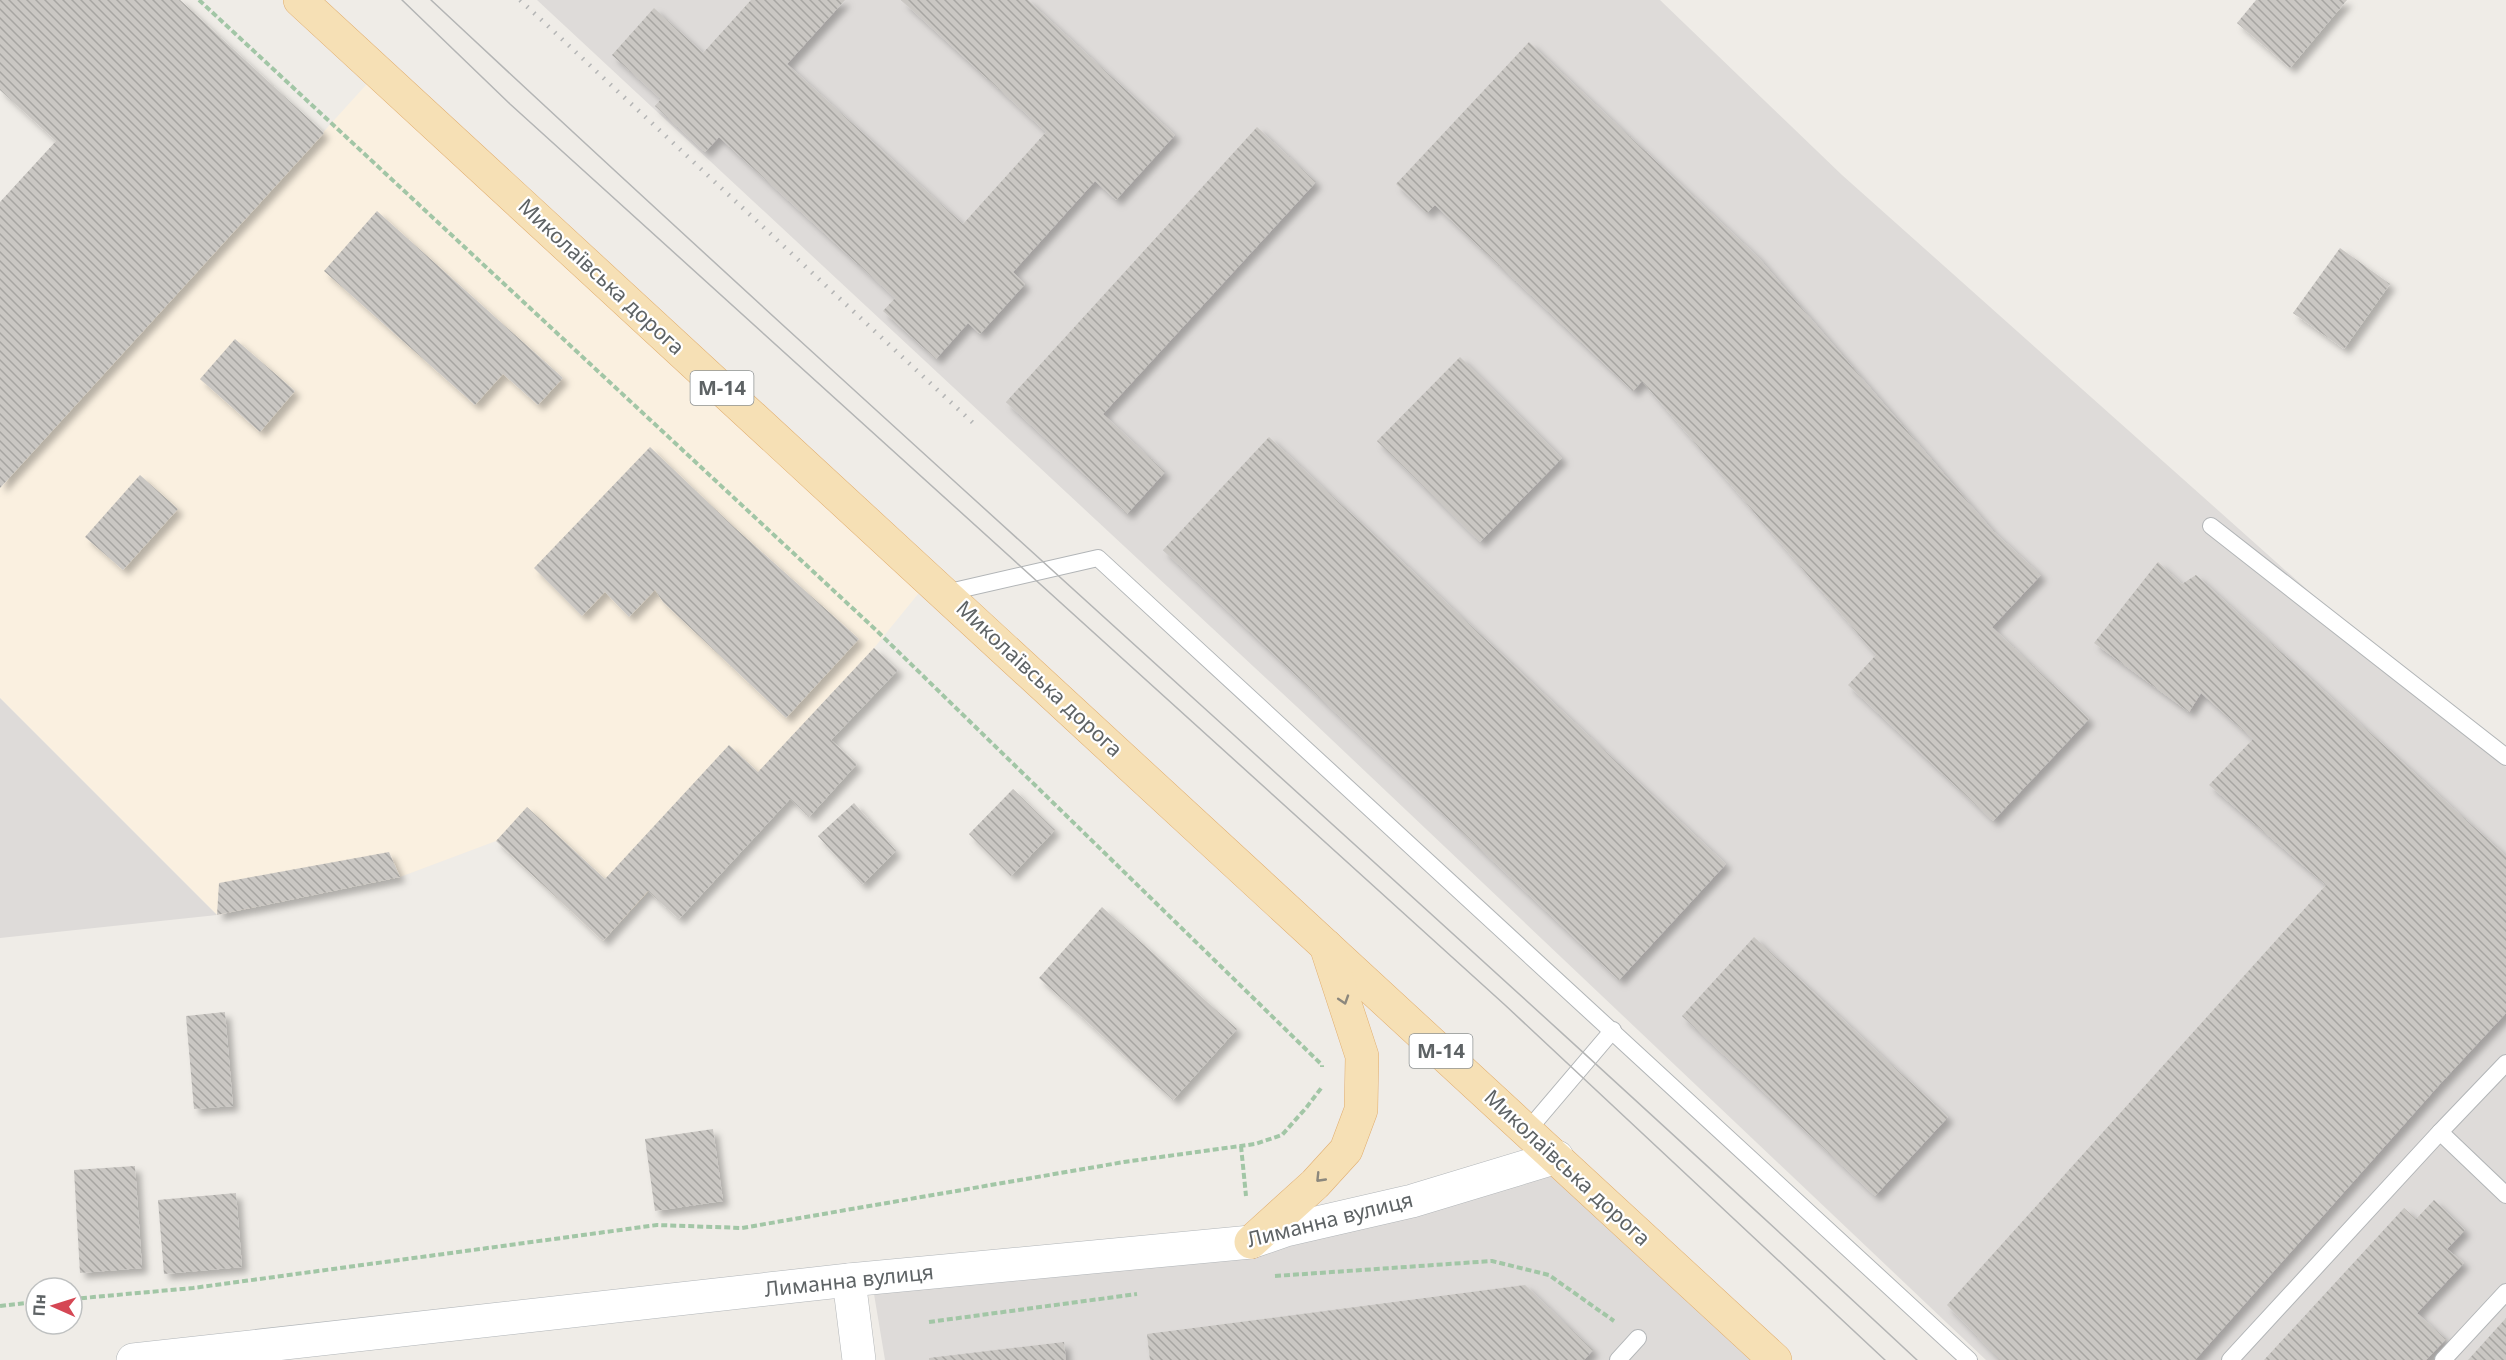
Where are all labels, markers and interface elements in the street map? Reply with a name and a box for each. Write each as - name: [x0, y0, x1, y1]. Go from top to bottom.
- street label: Миколаївська дорога: [513, 192, 691, 361]
- road number: М-14: [690, 371, 754, 405]
- street label: Миколаївська дорога: [951, 594, 1129, 763]
- one-way arrow: [1336, 994, 1349, 1005]
- road number: М-14: [1410, 1034, 1472, 1068]
- street label: Миколаївська дорога: [1479, 1083, 1657, 1252]
- one-way arrow: [1316, 1171, 1327, 1182]
- street label: Лиманна вулиця: [1244, 1185, 1416, 1253]
- street label: Лиманна вулиця: [763, 1257, 935, 1303]
- north arrow: [24, 1276, 84, 1336]
- text: Пн: [27, 1293, 51, 1317]

